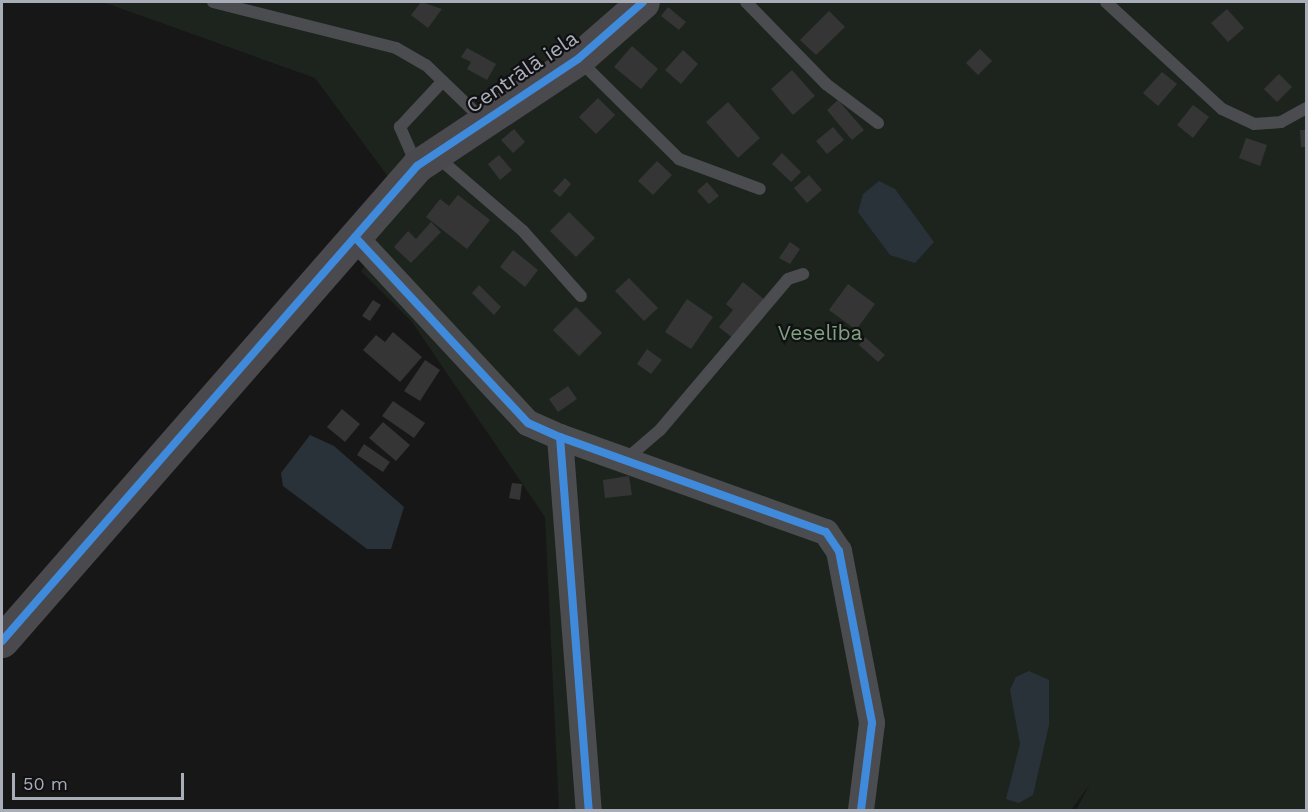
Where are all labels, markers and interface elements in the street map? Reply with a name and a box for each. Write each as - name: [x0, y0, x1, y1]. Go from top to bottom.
- street label: Centrālā iela: [461, 25, 583, 119]
- park label: Veselība: [777, 320, 863, 346]
- scale bar: [15, 761, 188, 799]
- text: 50 m: [23, 773, 68, 794]

